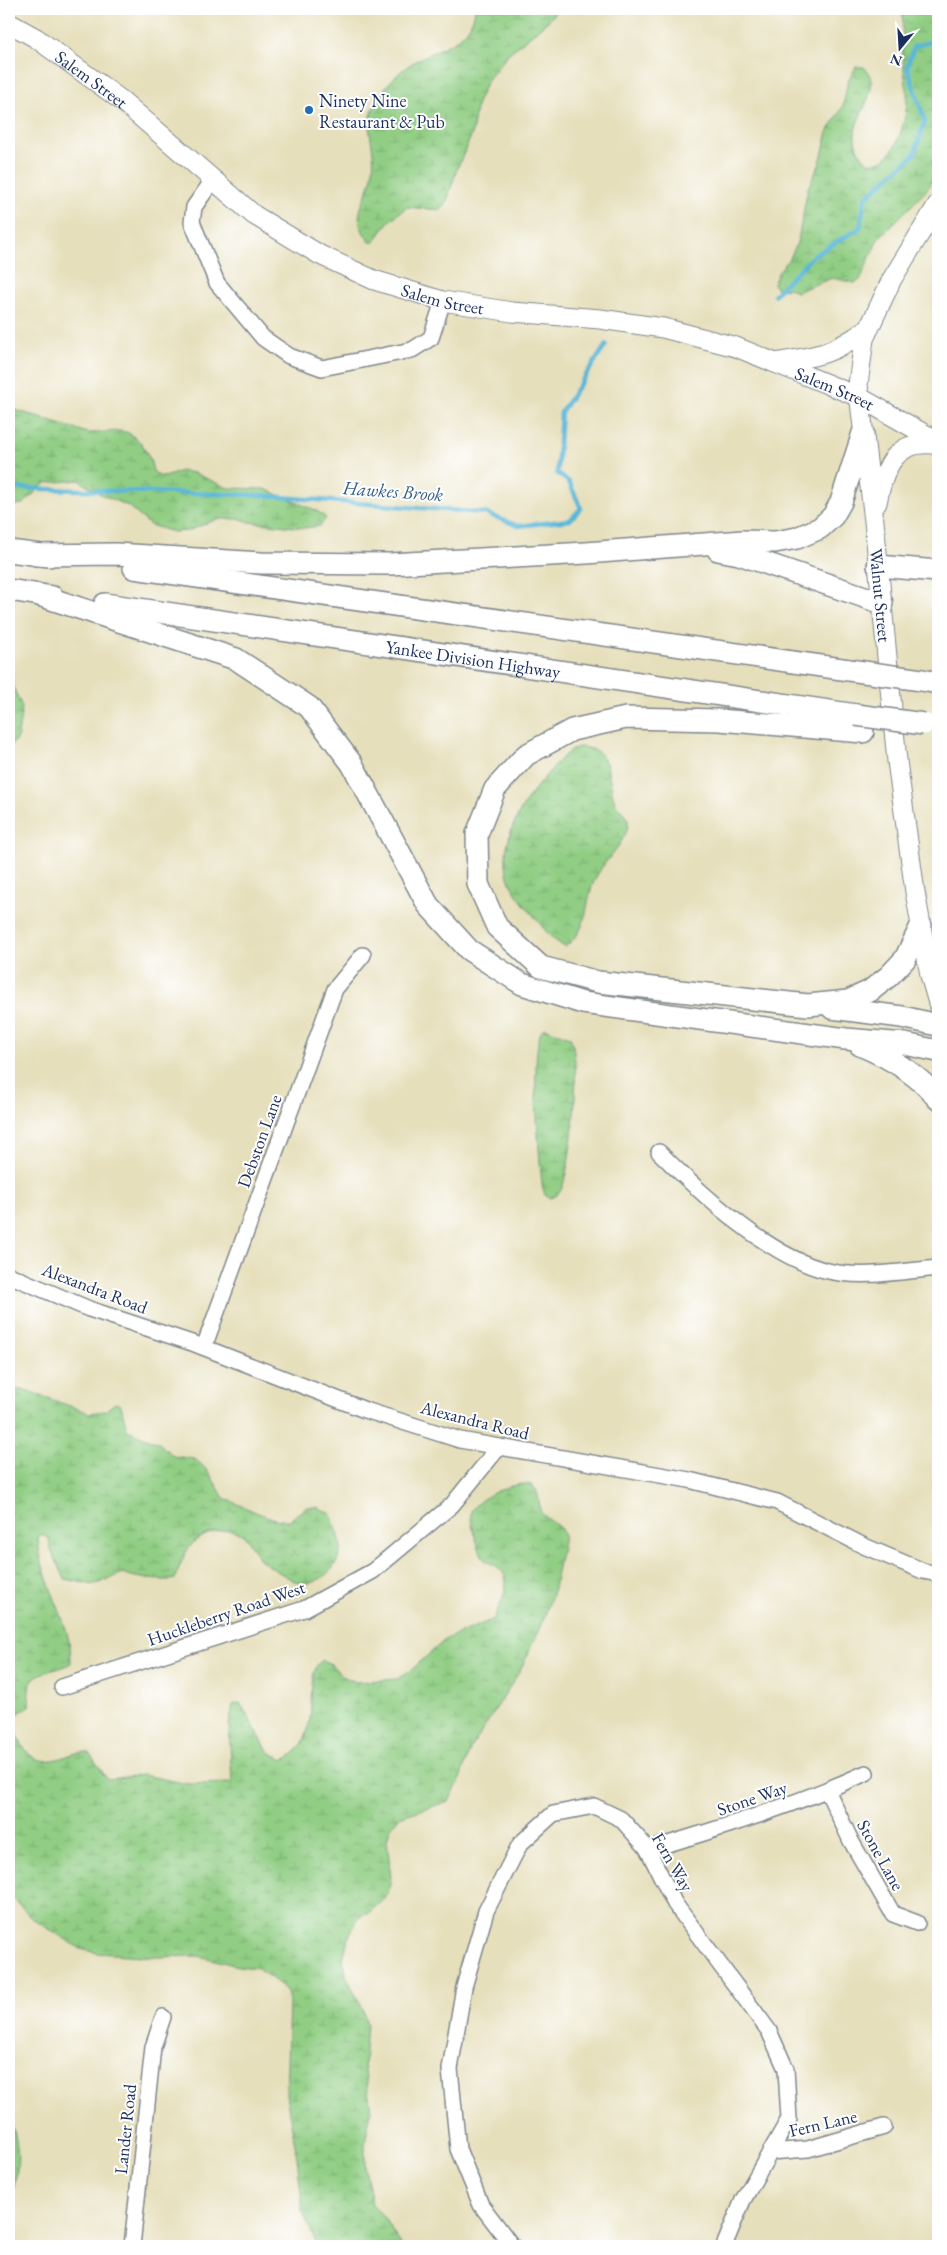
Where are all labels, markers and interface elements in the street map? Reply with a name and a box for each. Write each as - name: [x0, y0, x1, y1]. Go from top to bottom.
- north arrow: [874, 22, 924, 72]
- street label: Salem Street: [51, 45, 133, 113]
- text: N: [887, 50, 904, 71]
- place label: Ninety Nine Restaurant & Pub: [319, 89, 445, 133]
- marker: Ninety Nine Restaurant & Pub: [303, 104, 315, 116]
- street label: Salem Street: [399, 278, 486, 319]
- street label: Salem Street: [792, 361, 879, 415]
- water label: Hawkes Brook: [341, 475, 444, 507]
- street label: Walnut Street: [865, 547, 897, 643]
- street label: Yankee Division Highway: [384, 634, 562, 683]
- street label: Debston Lane: [232, 1091, 286, 1191]
- street label: Alexandra Road: [38, 1257, 152, 1319]
- street label: Alexandra Road: [417, 1395, 533, 1445]
- street label: Huckleberry Road West: [144, 1575, 308, 1651]
- street label: Stone Way: [714, 1775, 790, 1821]
- street label: Stone Lane: [852, 1816, 910, 1894]
- street label: Fern Way: [647, 1828, 699, 1896]
- street label: Lander Road: [109, 2082, 141, 2175]
- street label: Fern Lane: [787, 2104, 859, 2142]

